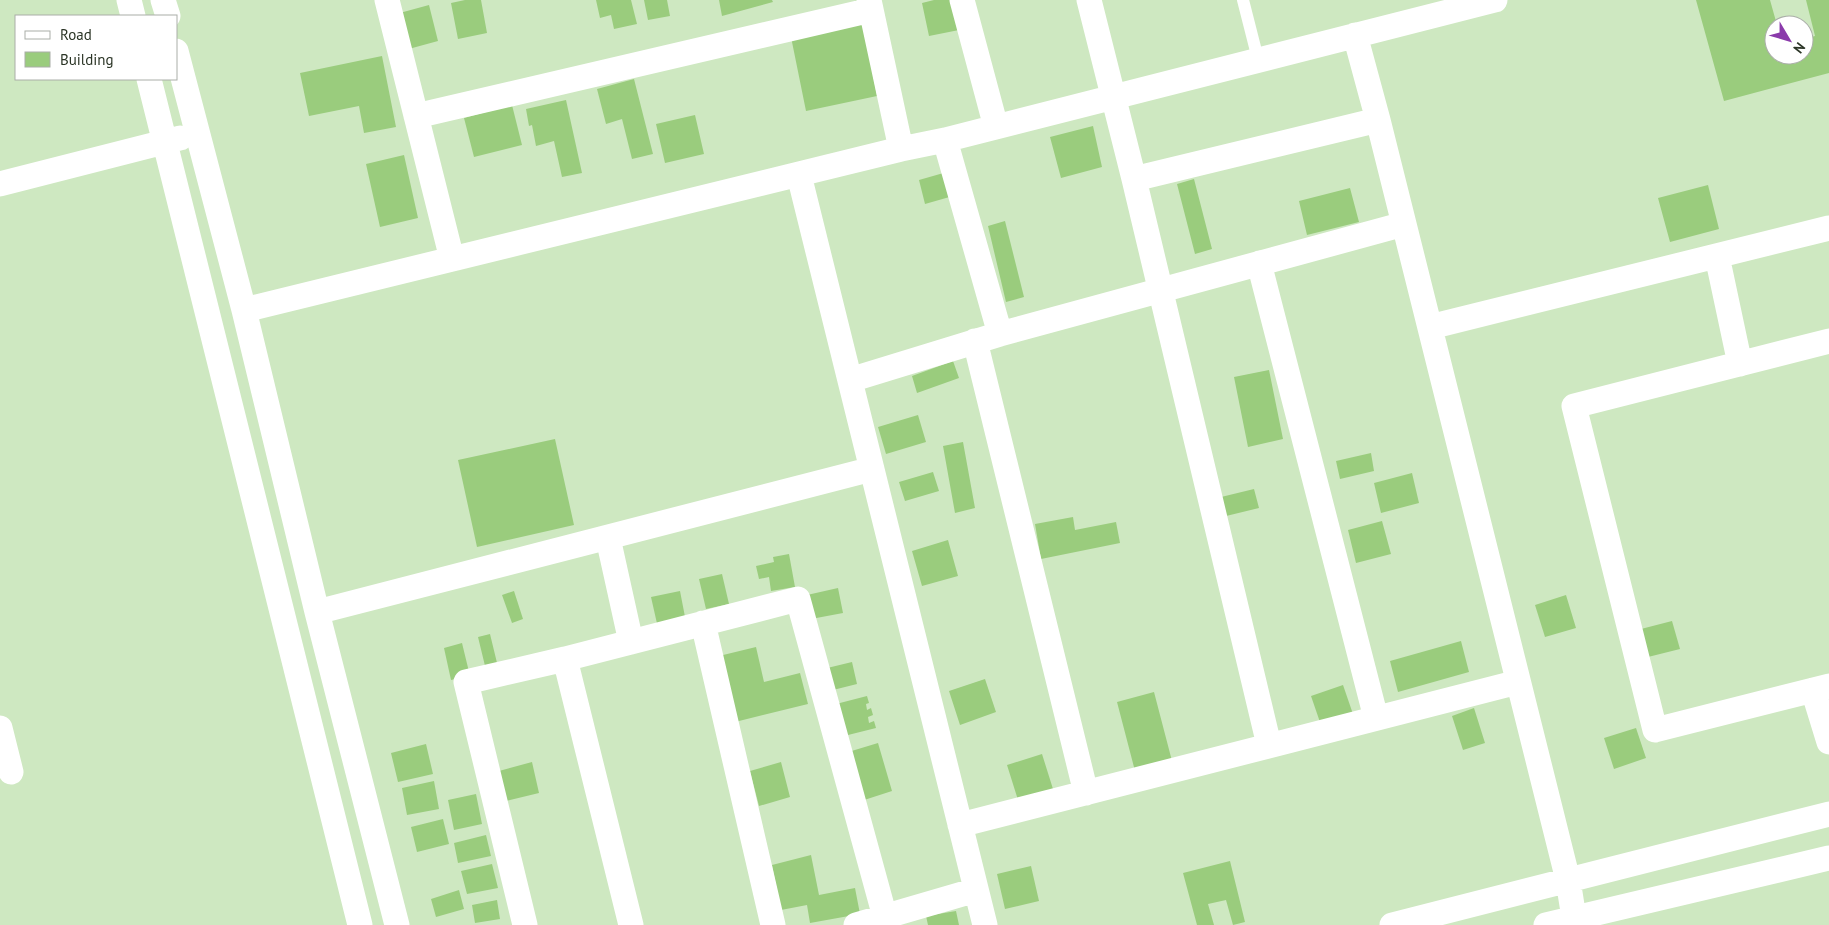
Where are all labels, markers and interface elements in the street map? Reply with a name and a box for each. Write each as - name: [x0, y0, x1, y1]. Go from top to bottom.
- legend: [15, 15, 178, 80]
- north arrow: [1764, 15, 1814, 65]
- text: Road: [60, 25, 92, 44]
- text: N: [1789, 39, 1809, 57]
- text: Building: [60, 50, 114, 69]

